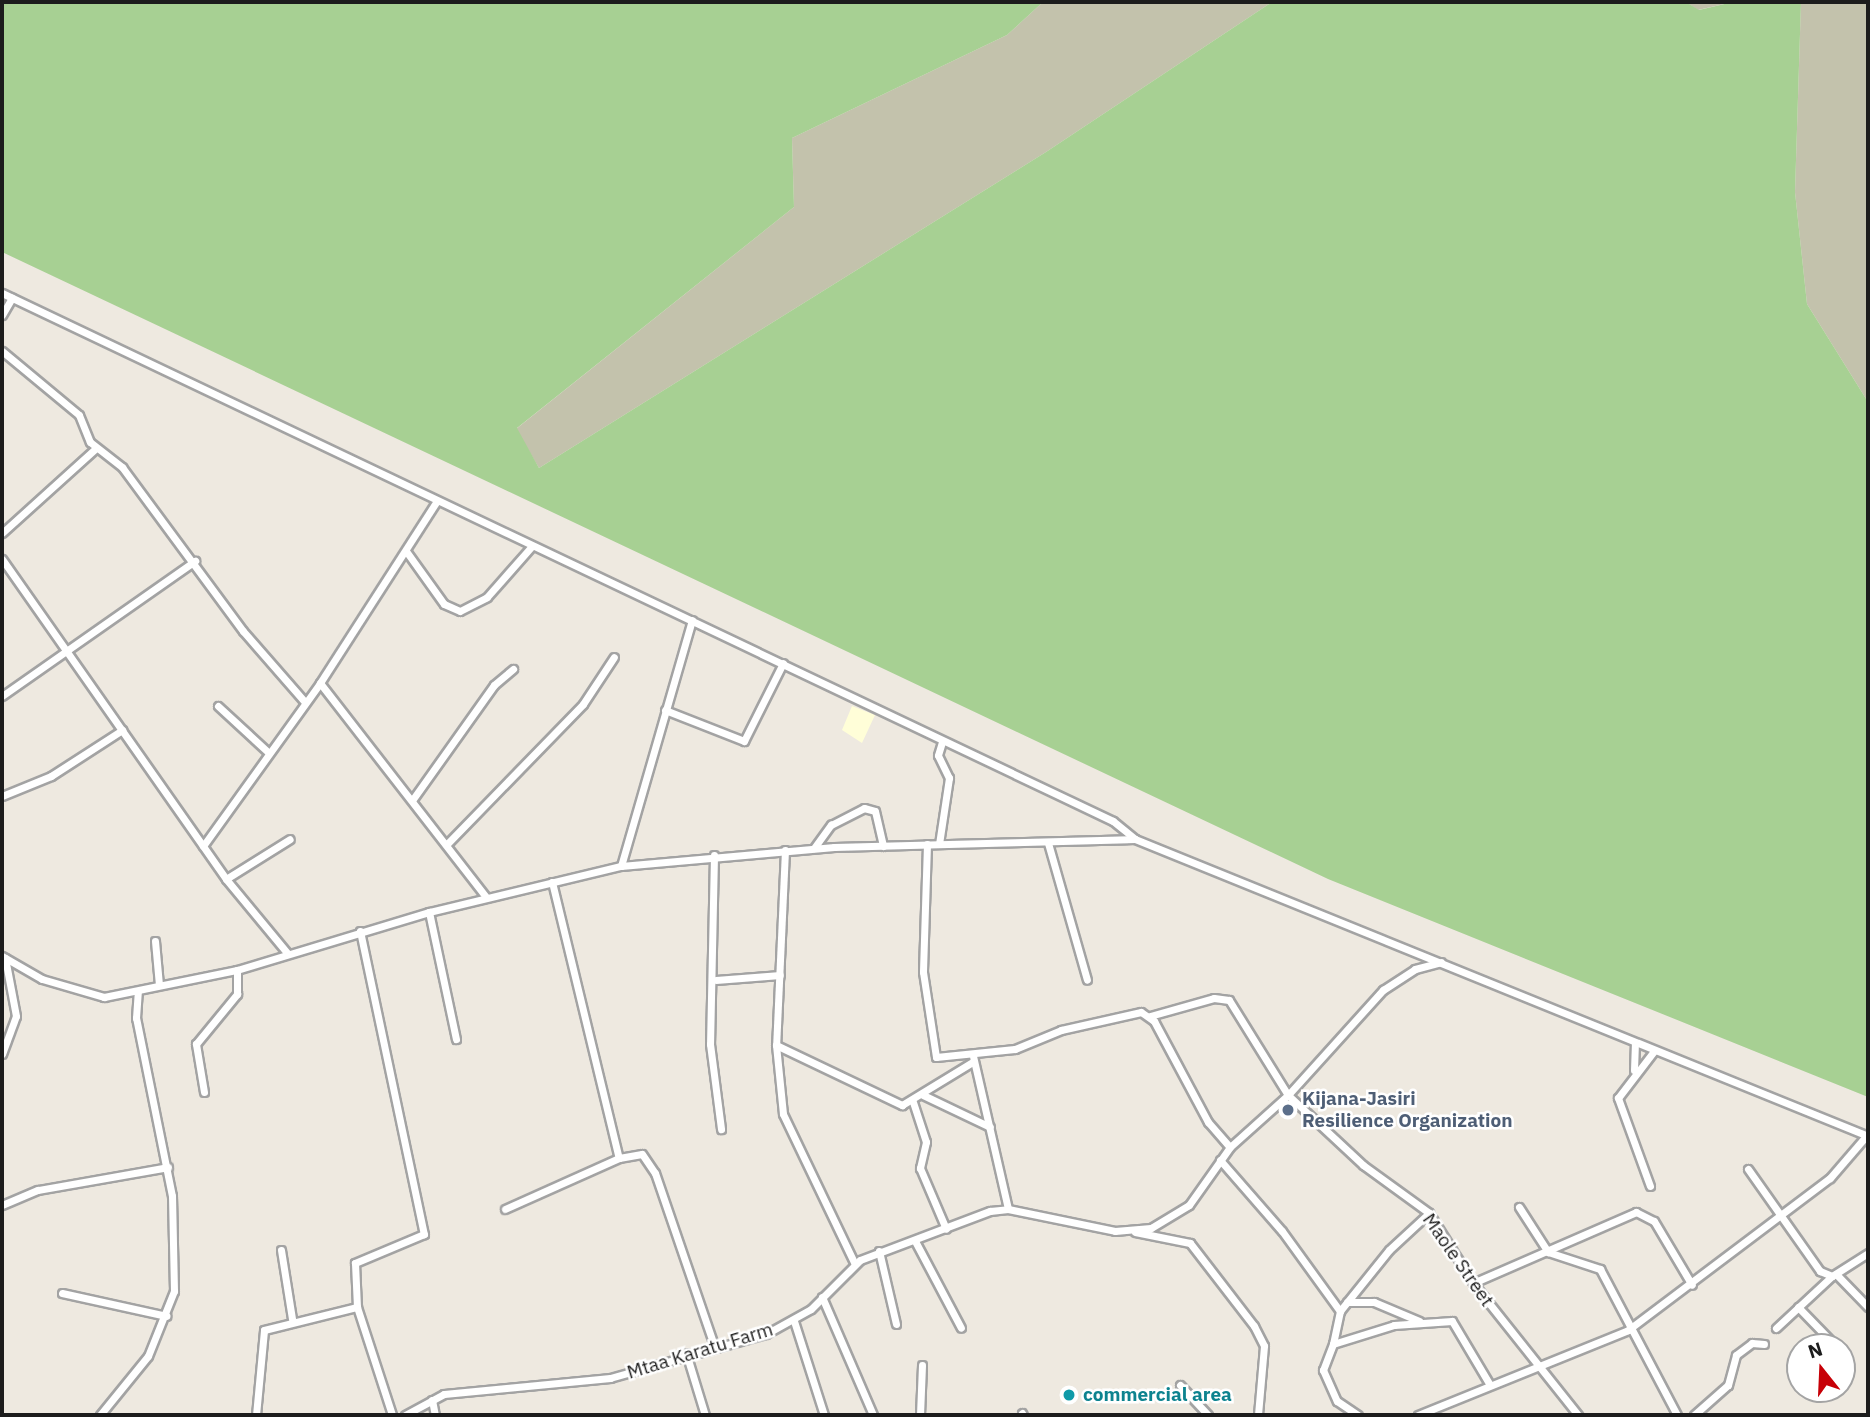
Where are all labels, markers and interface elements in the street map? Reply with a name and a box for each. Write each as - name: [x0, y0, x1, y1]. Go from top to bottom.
- place label: Kijana-Jasiri Resilience Organization: [1302, 1088, 1513, 1132]
- marker: Kijana-Jasiri Resilience Organization: [1280, 1102, 1296, 1118]
- street label: Maole Street: [1418, 1209, 1498, 1311]
- street label: Mtaa Karatu Farm: [624, 1318, 776, 1384]
- north arrow: [1786, 1333, 1856, 1403]
- text: N: [1805, 1336, 1825, 1363]
- place label: commercial area: [1083, 1384, 1232, 1406]
- marker: commercial area: [1061, 1387, 1077, 1403]

